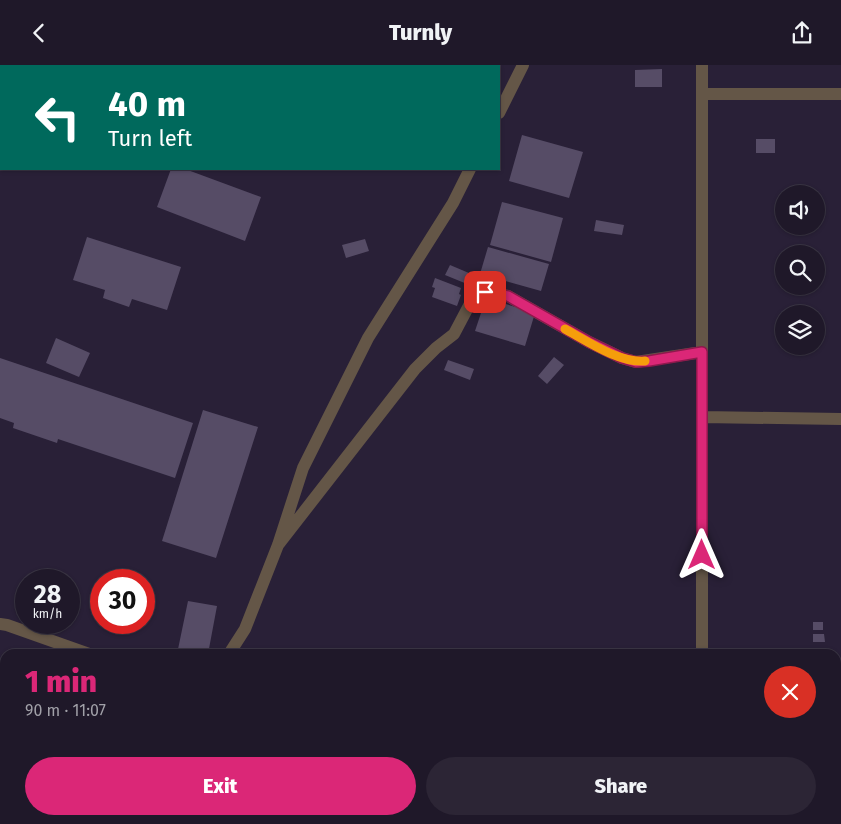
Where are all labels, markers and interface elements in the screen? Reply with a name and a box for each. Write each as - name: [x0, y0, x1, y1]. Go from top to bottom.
- icon: back: [25, 19, 53, 47]
- text: Turnly: [389, 19, 452, 46]
- icon: share: [788, 19, 816, 47]
- text: 40 m: [108, 83, 186, 125]
- icon: left: [25, 85, 90, 150]
- text: Turn left: [108, 125, 192, 152]
- map controls: [775, 185, 825, 355]
- button: sound: [775, 185, 825, 235]
- button: search: [775, 245, 825, 295]
- pin: [464, 271, 506, 313]
- icon: arrive: [471, 278, 499, 306]
- button: layers: [775, 305, 825, 355]
- position arrow: [675, 528, 727, 580]
- speed limit sign: 30: [90, 569, 155, 634]
- text: 28: [34, 580, 61, 610]
- text: km/h: [33, 607, 62, 621]
- text: 1 min: [25, 664, 97, 700]
- button: close: [764, 666, 816, 718]
- text: 90 m · 11:07: [25, 701, 106, 720]
- button: Exit: [25, 757, 416, 815]
- button: Share: [426, 757, 816, 815]

